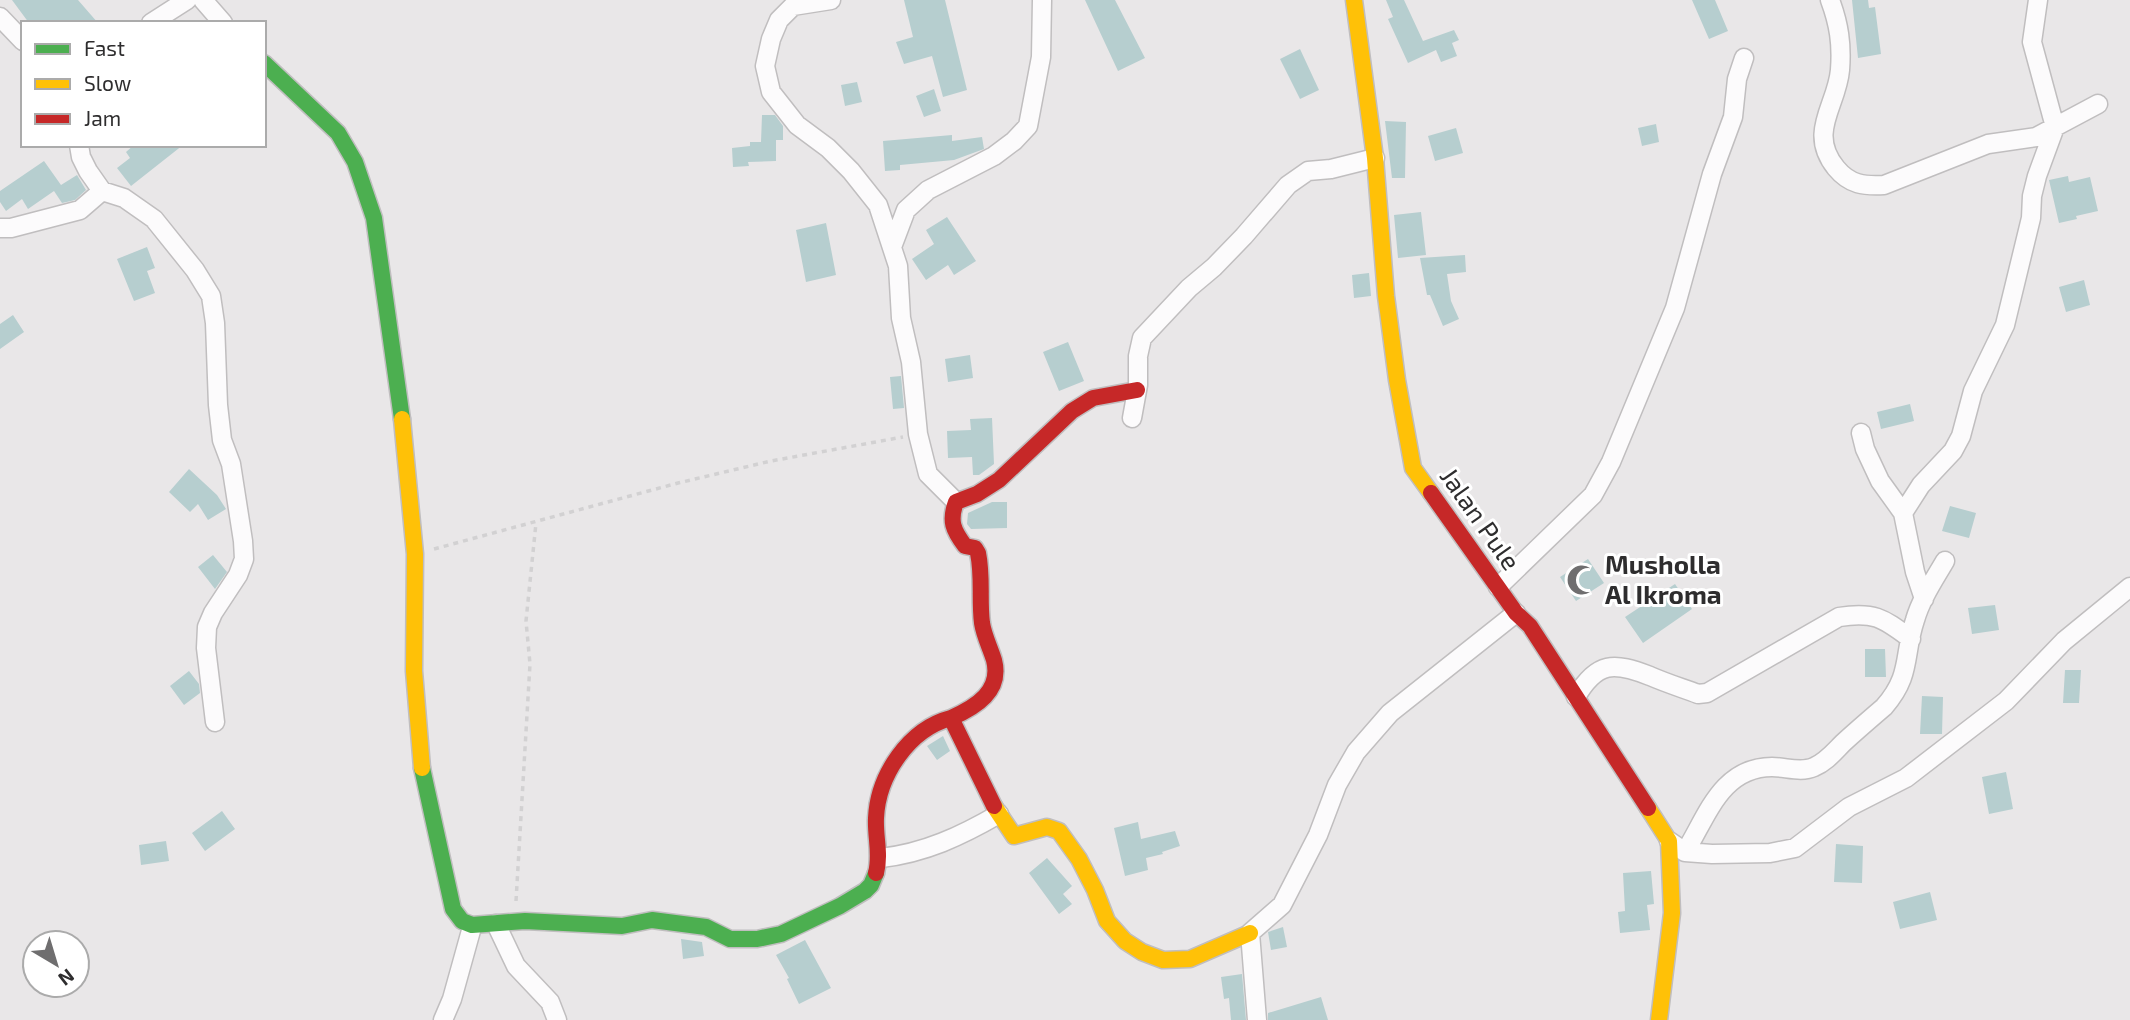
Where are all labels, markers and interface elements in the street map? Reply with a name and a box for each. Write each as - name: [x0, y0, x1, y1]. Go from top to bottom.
- legend: [21, 21, 266, 147]
- text: Fast: [84, 35, 125, 60]
- text: Slow: [84, 70, 131, 95]
- text: Jam: [84, 105, 121, 130]
- street label: Jalan Pule: [1435, 461, 1528, 575]
- place label: Musholla Al Ikroma: [1605, 548, 1722, 609]
- mosque icon: Musholla Al Ikroma: [1565, 563, 1599, 597]
- north arrow: [21, 929, 91, 999]
- text: N: [54, 965, 79, 991]

